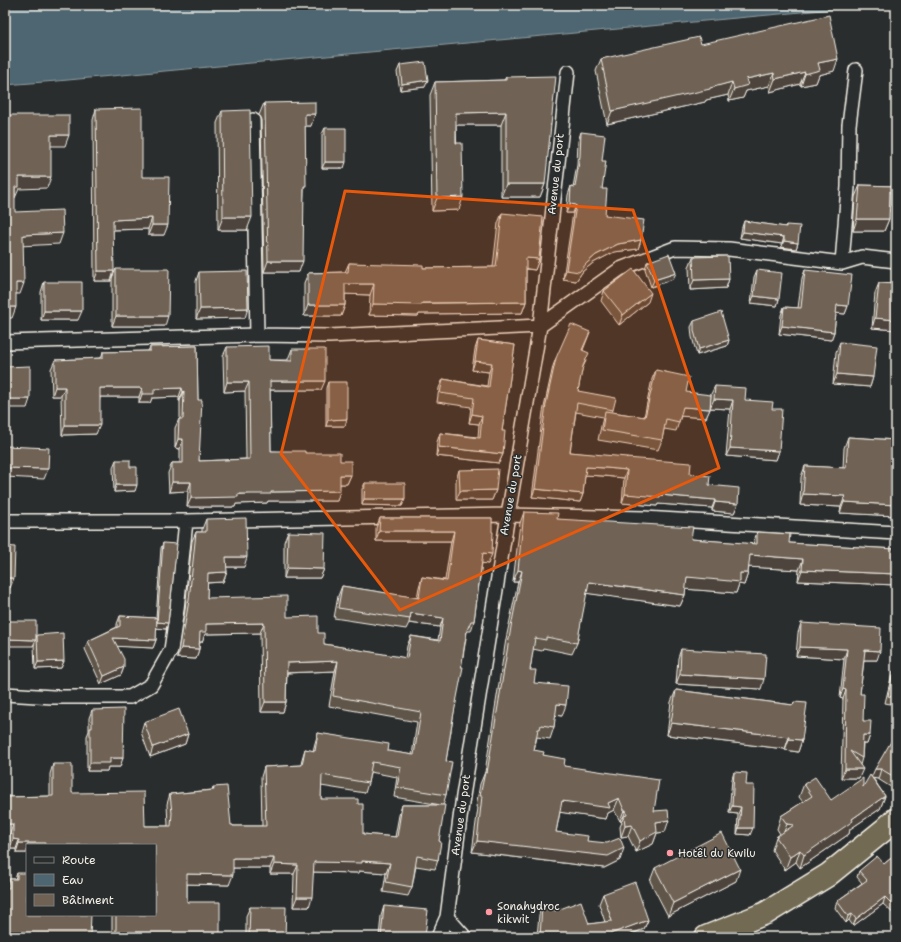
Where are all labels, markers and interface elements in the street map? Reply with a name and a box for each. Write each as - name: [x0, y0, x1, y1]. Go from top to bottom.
- street label: Avenue du port: [544, 132, 568, 215]
- street label: Avenue du port: [497, 453, 526, 537]
- street label: Avenue du port: [448, 773, 474, 857]
- legend: [26, 844, 156, 916]
- place label: Hotêl du Kwilu: [678, 846, 756, 861]
- marker: Hotêl du Kwilu: [665, 848, 675, 858]
- text: Route: [62, 852, 96, 868]
- text: Eau: [62, 872, 84, 888]
- text: Bâtiment: [62, 892, 114, 908]
- place label: Sonahydroc kikwit: [497, 899, 560, 927]
- marker: Sonahydroc kikwit: [484, 907, 494, 917]

